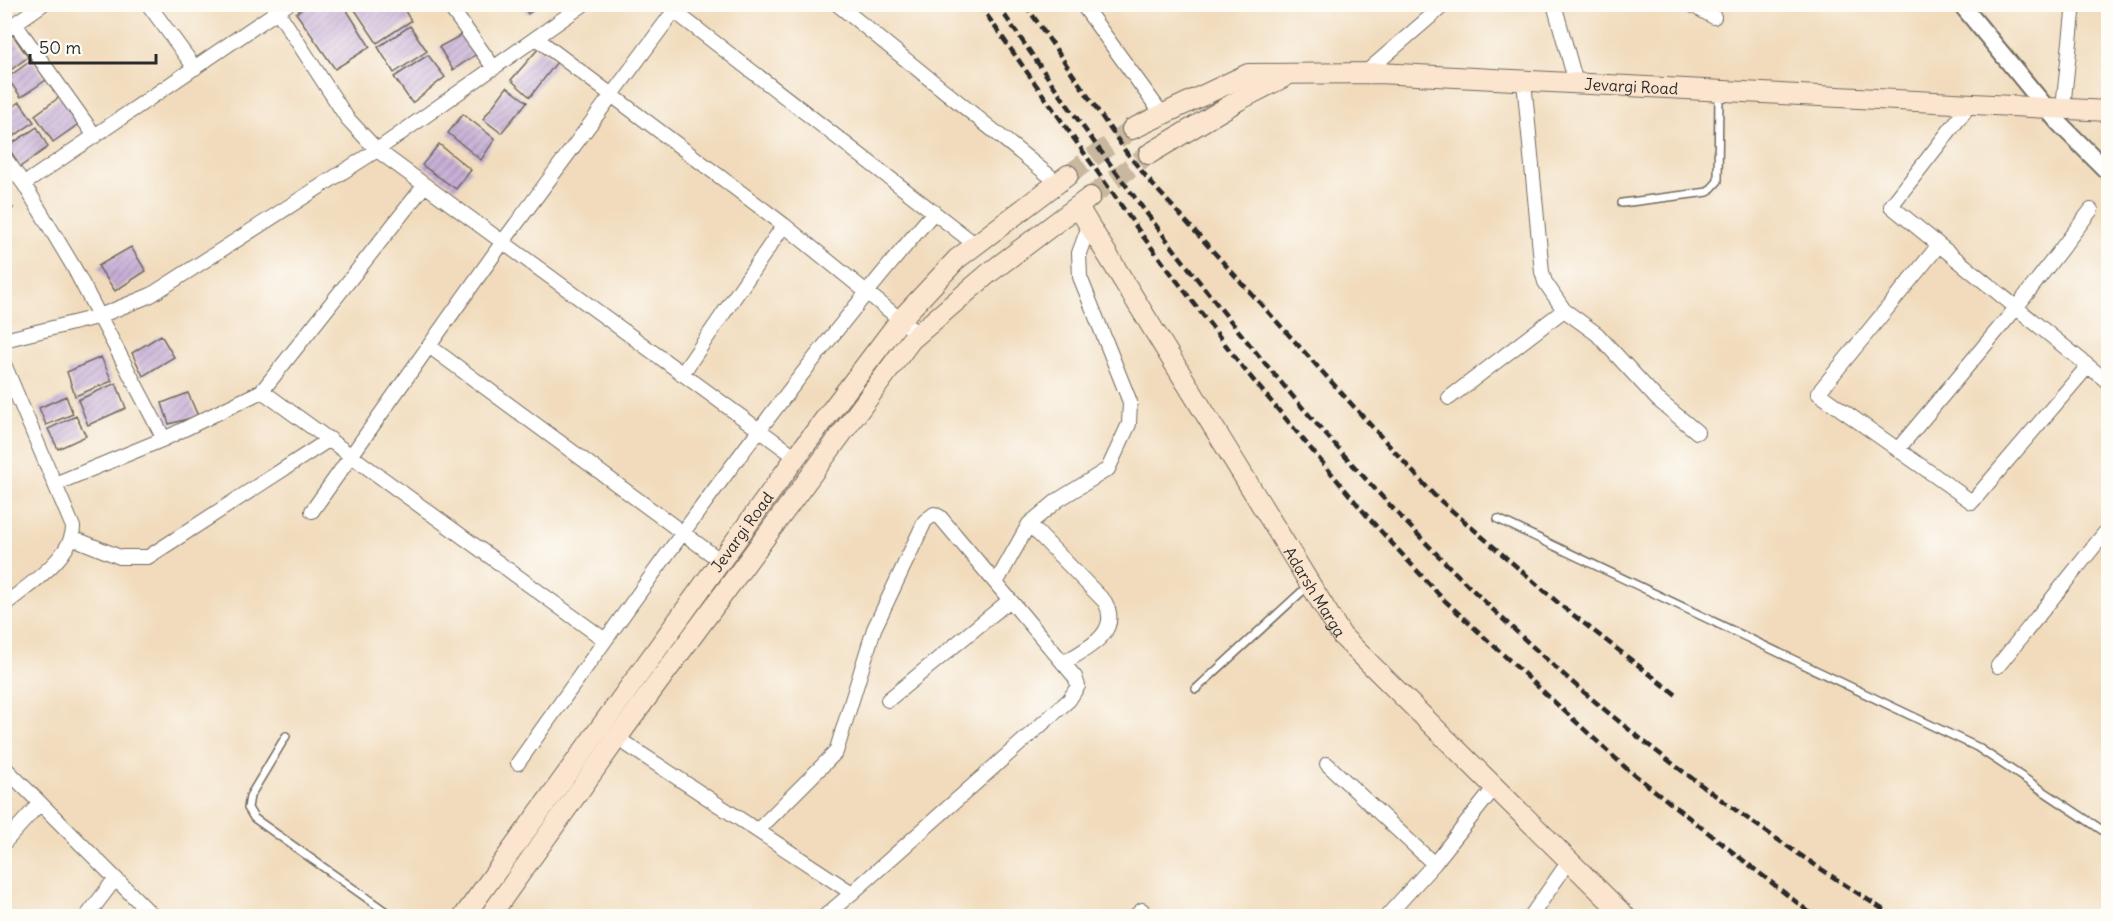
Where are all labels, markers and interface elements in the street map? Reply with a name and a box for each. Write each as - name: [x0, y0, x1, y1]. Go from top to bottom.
- scale bar: [30, 27, 156, 65]
- text: 50 m: [39, 36, 81, 59]
- street label: Jevargi Road: [1584, 74, 1679, 99]
- street label: Jevargi Road: [706, 488, 777, 576]
- street label: Adarsh Marga: [1280, 543, 1350, 641]

